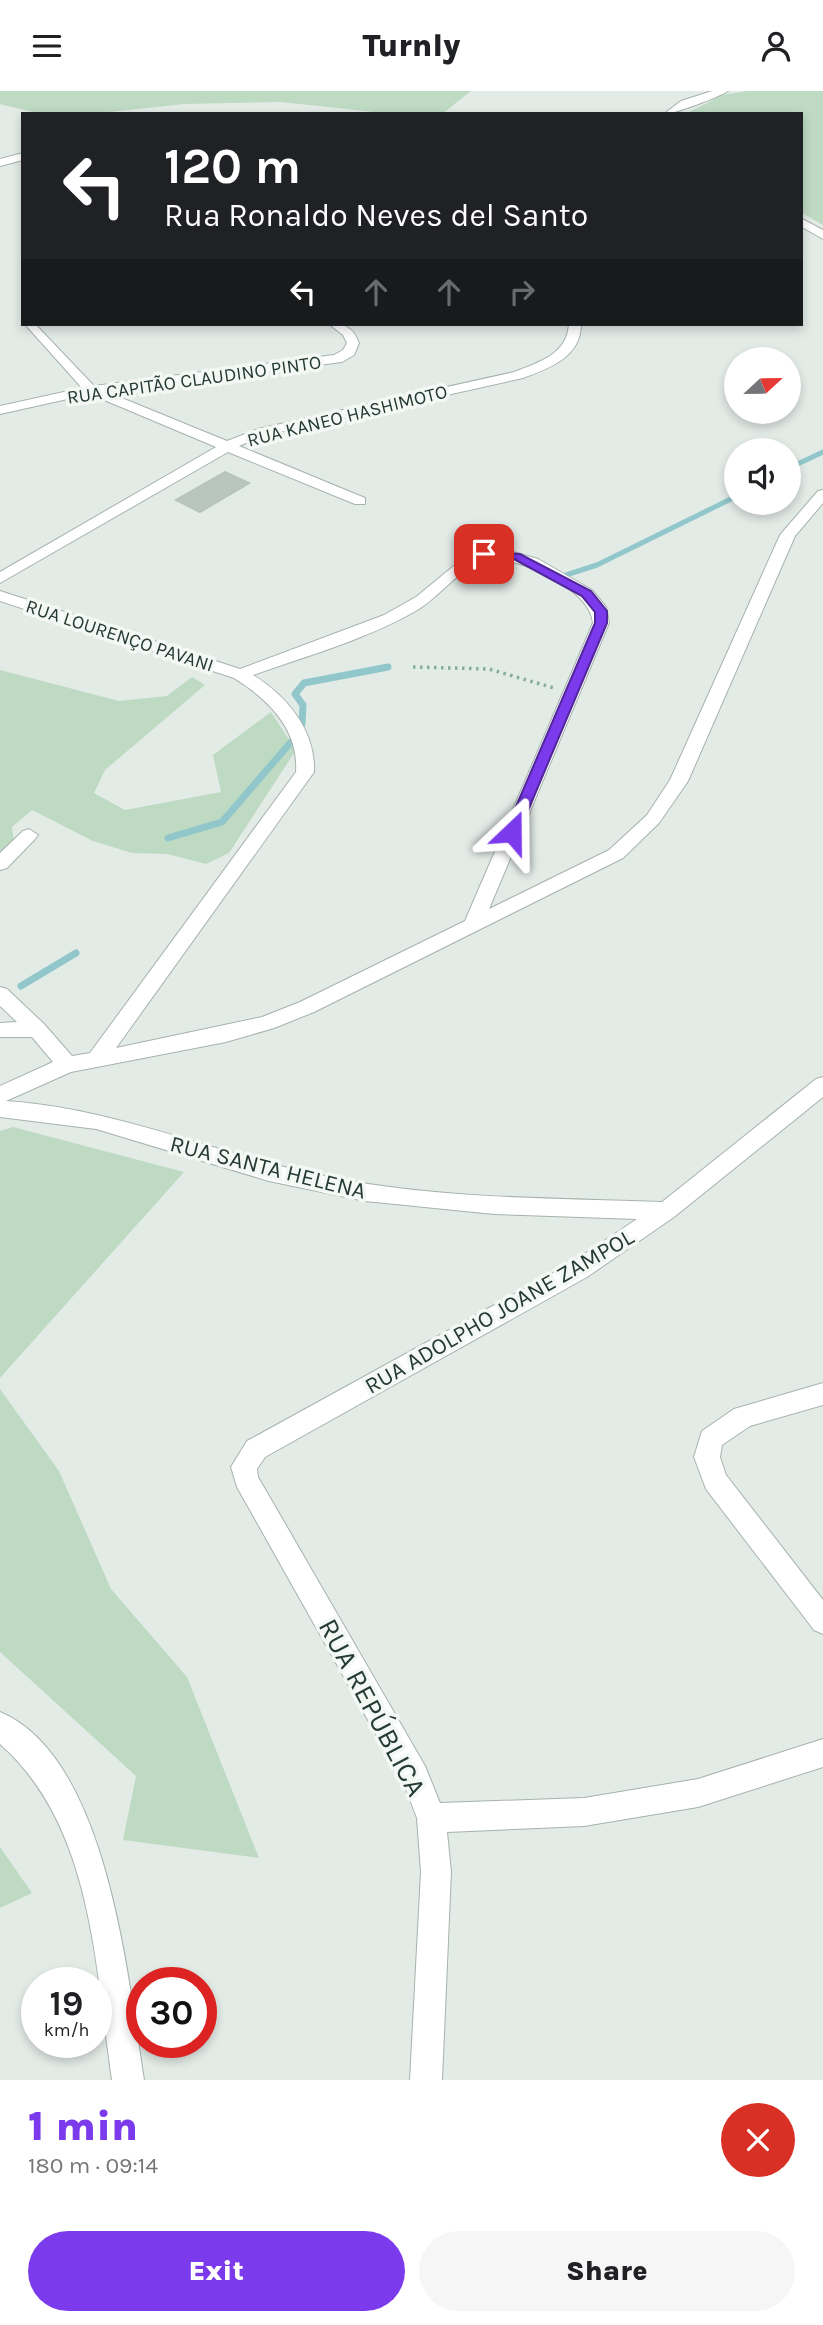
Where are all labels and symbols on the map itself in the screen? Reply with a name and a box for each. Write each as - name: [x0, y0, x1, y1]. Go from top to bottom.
- north arrow: [724, 347, 802, 423]
- street label: RUA CAPITÃO CLAUDINO PINTO: [66, 351, 323, 409]
- street label: RUA KANEO HASHIMOTO: [245, 380, 450, 452]
- pin: [454, 524, 514, 584]
- street label: RUA LOURENÇO PAVANI: [23, 595, 216, 677]
- position arrow: [475, 795, 549, 869]
- street label: RUA SANTA HELENA: [167, 1130, 369, 1205]
- street label: RUA ADOLPHO JOANE ZAMPOL: [360, 1223, 639, 1400]
- street label: RUA REPÚBLICA: [312, 1612, 434, 1802]
- speed limit sign: 30: [126, 1967, 217, 2058]

